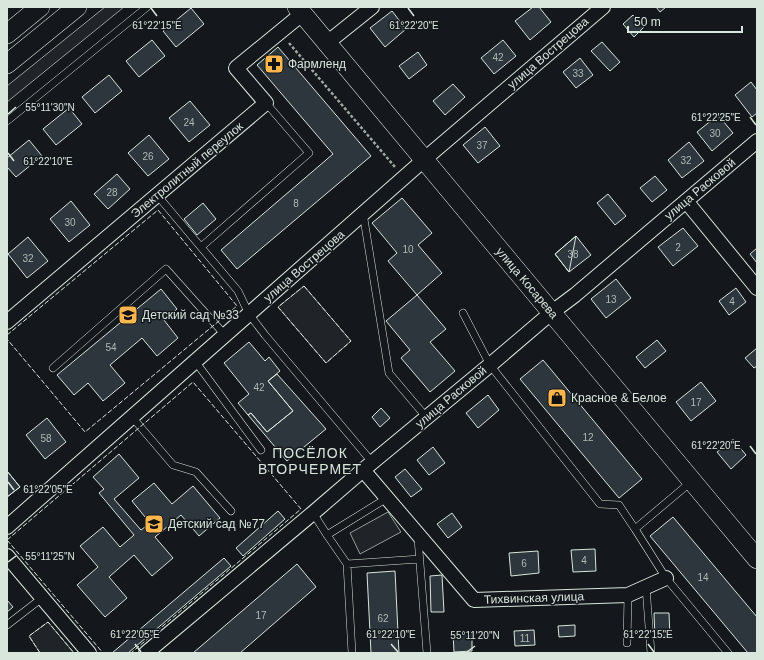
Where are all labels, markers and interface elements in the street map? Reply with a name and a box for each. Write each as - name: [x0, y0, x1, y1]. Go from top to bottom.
- scale bar: [628, 8, 742, 34]
- street label: улица Вострецова: [505, 14, 591, 92]
- text: 50 m: [634, 15, 661, 29]
- text: 61°22'15"E: [132, 20, 182, 31]
- text: 61°22'20"E: [389, 20, 439, 31]
- house number: 42: [492, 52, 504, 63]
- pharmacy icon: Фармленд: [263, 53, 285, 75]
- place label: Фармленд: [288, 57, 346, 71]
- house number: 33: [572, 68, 584, 79]
- text: 55°11'30"N: [25, 102, 75, 113]
- text: 61°22'25"E: [691, 112, 741, 123]
- house number: 24: [183, 117, 195, 128]
- street label: Электролитный переулок: [128, 119, 246, 221]
- house number: 30: [709, 128, 721, 139]
- house number: 37: [476, 140, 488, 151]
- house number: 26: [142, 151, 154, 162]
- street label: улица Расковой: [662, 155, 738, 223]
- house number: 32: [680, 155, 692, 166]
- text: 61°22'10"E: [23, 156, 73, 167]
- house number: 28: [106, 187, 118, 198]
- house number: 8: [293, 198, 299, 209]
- house number: 30: [64, 217, 76, 228]
- street label: улица Вострецова: [261, 227, 347, 305]
- house number: 2: [675, 242, 681, 253]
- house number: 10: [402, 244, 414, 255]
- street label: улица Косарева: [493, 244, 561, 322]
- house number: 38: [567, 249, 579, 260]
- house number: 32: [22, 253, 34, 264]
- house number: 13: [605, 294, 617, 305]
- house number: 4: [729, 296, 735, 307]
- school or university icon: Детский сад №33: [117, 304, 139, 326]
- place label: Детский сад №33: [142, 308, 239, 322]
- house number: 54: [105, 342, 117, 353]
- street label: улица Расковой: [413, 363, 489, 431]
- house number: 42: [253, 382, 265, 393]
- shop icon: Красное & Белое: [546, 387, 568, 409]
- place label: Красное & Белое: [571, 391, 667, 405]
- house number: 17: [690, 397, 702, 408]
- house number: 12: [582, 432, 594, 443]
- house number: 58: [40, 433, 52, 444]
- text: 61°22'20"E: [691, 440, 741, 451]
- district label: ПОСЁЛОК ВТОРЧЕРМЕТ: [258, 445, 362, 477]
- text: 61°22'05"E: [23, 484, 73, 495]
- school or university icon: Детский сад №77: [143, 513, 165, 535]
- place label: Детский сад №77: [168, 517, 265, 531]
- text: 55°11'25"N: [25, 551, 75, 562]
- house number: 4: [581, 555, 587, 566]
- house number: 6: [521, 558, 527, 569]
- house number: 14: [697, 572, 709, 583]
- street label: Тихвинская улица: [484, 589, 585, 607]
- house number: 17: [255, 610, 267, 621]
- house number: 62: [377, 613, 389, 624]
- text: 61°22'05"E: [110, 629, 160, 640]
- text: 61°22'10"E: [366, 629, 416, 640]
- text: 61°22'15"E: [623, 629, 673, 640]
- text: 55°11'20"N: [450, 630, 500, 641]
- house number: 11: [520, 633, 531, 644]

